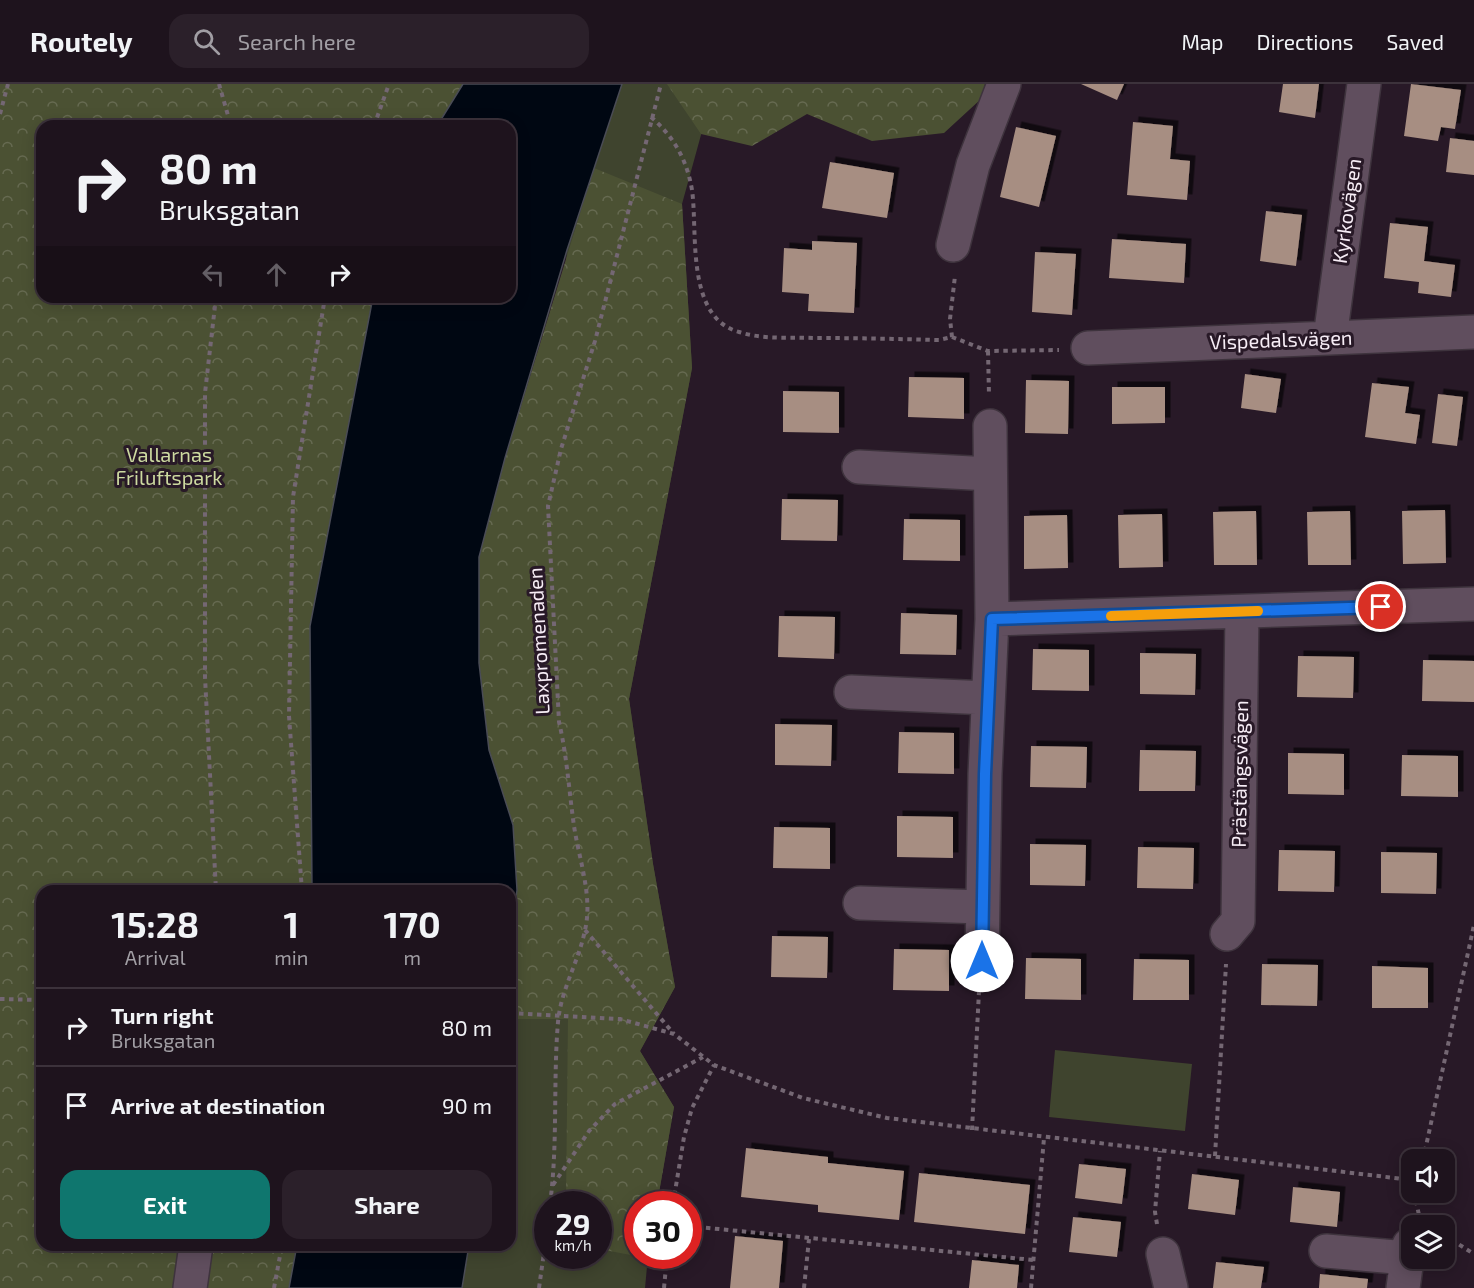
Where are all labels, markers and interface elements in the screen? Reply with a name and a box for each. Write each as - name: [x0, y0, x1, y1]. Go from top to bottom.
- search box: [169, 14, 589, 68]
- text: Routely: [30, 24, 133, 58]
- icon: search: [190, 25, 223, 58]
- text: Search here: [238, 28, 356, 54]
- text: Map: [1181, 29, 1224, 54]
- text: Directions: [1257, 29, 1353, 54]
- text: Saved: [1386, 29, 1444, 54]
- text: 80 m: [159, 142, 258, 192]
- icon: right: [60, 144, 138, 222]
- street label: Kyrkovägen: [1327, 157, 1365, 265]
- text: Bruksgatan: [159, 193, 300, 225]
- icon: left: [197, 258, 230, 291]
- icon: ahead: [260, 258, 293, 291]
- icon: right: [323, 258, 356, 291]
- street label: Vispedalsvägen: [1209, 325, 1353, 353]
- park label: Vallarnas Friluftspark: [116, 442, 222, 489]
- street label: Laxpromenaden: [522, 567, 554, 715]
- pin: [1355, 581, 1406, 632]
- icon: arrive: [1364, 590, 1397, 623]
- street label: Prästängsvägen: [1226, 700, 1252, 848]
- text: 15:28: [111, 902, 199, 945]
- text: 1: [284, 902, 299, 945]
- text: 170: [384, 902, 441, 945]
- position arrow: [950, 929, 1014, 993]
- text: Arrival: [125, 945, 186, 969]
- text: min: [274, 945, 308, 969]
- text: m: [403, 945, 421, 969]
- text: Turn right: [111, 1002, 213, 1028]
- icon: right: [60, 1011, 93, 1044]
- text: 80 m: [441, 1014, 492, 1040]
- text: Bruksgatan: [111, 1028, 215, 1052]
- icon: arrive: [60, 1089, 93, 1122]
- text: Arrive at destination: [111, 1092, 325, 1118]
- text: 90 m: [442, 1092, 492, 1118]
- map controls: [1401, 1149, 1455, 1269]
- button: sound: [1401, 1149, 1455, 1203]
- button: Exit: [60, 1170, 270, 1239]
- button: Share: [282, 1170, 492, 1239]
- speed limit sign: 30: [624, 1191, 702, 1269]
- text: 29: [555, 1205, 591, 1241]
- button: layers: [1401, 1215, 1455, 1269]
- text: km/h: [554, 1236, 592, 1254]

